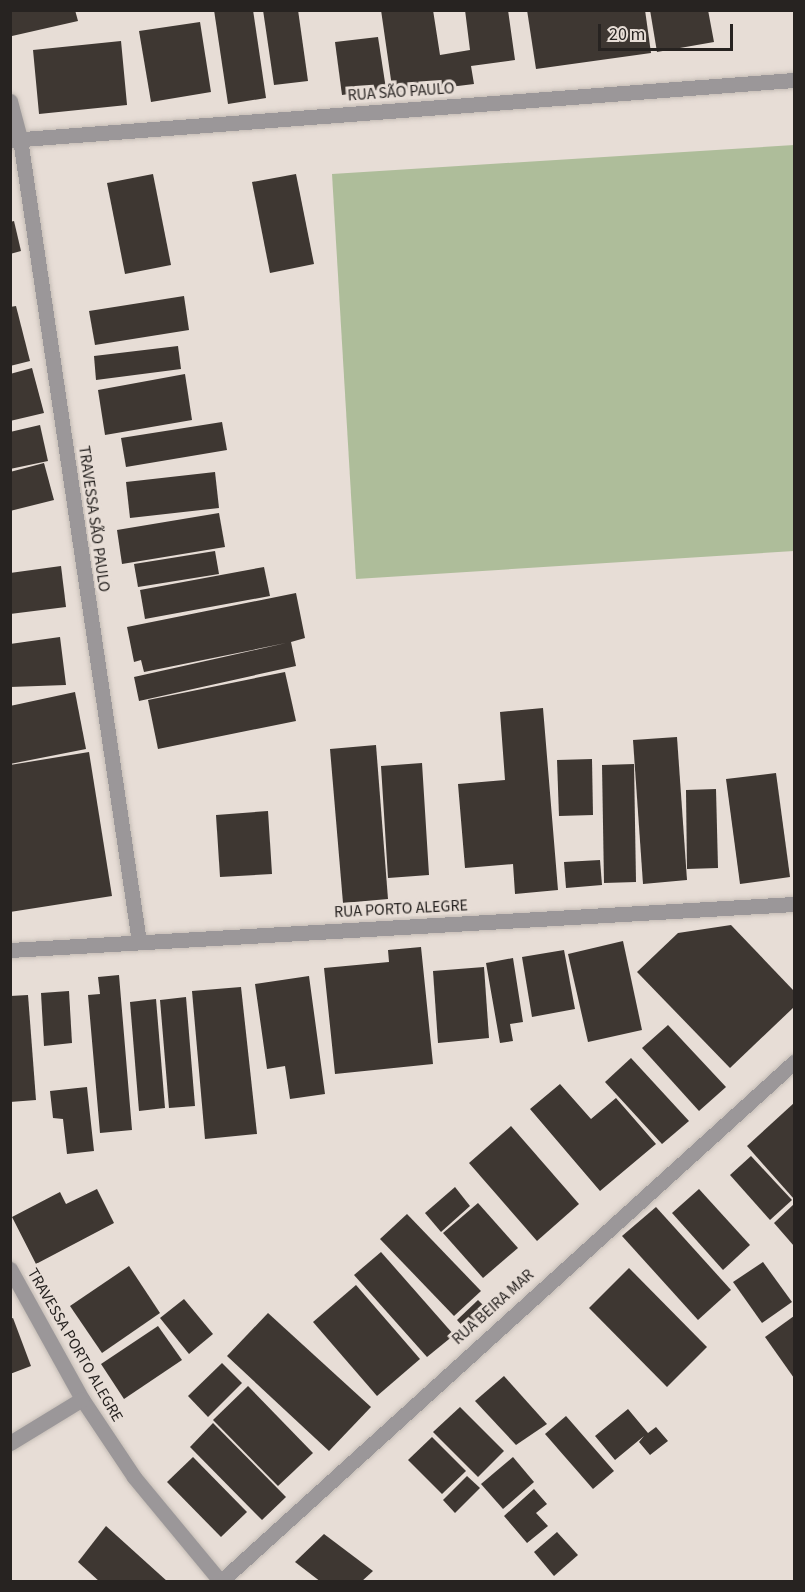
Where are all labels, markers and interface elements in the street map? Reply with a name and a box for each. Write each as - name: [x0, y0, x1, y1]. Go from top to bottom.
- scale bar: [601, 12, 736, 50]
- text: 20 m: [609, 22, 645, 47]
- street label: RUA SÃO PAULO: [347, 79, 455, 105]
- street label: TRAVESSA SÃO PAULO: [74, 445, 114, 593]
- street label: RUA PORTO ALEGRE: [334, 896, 468, 922]
- street label: TRAVESSA PORTO ALEGRE: [23, 1265, 127, 1425]
- street label: RUA BEIRA MAR: [448, 1265, 538, 1349]

